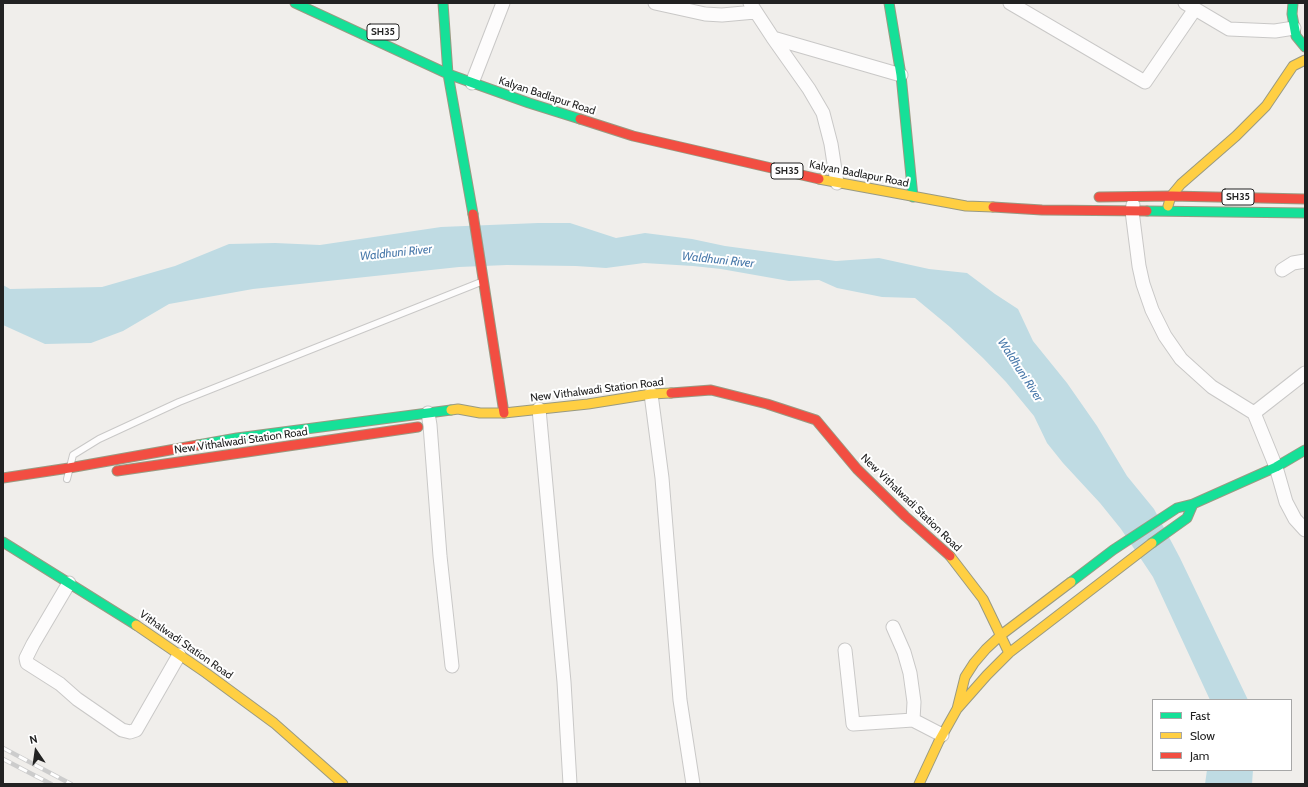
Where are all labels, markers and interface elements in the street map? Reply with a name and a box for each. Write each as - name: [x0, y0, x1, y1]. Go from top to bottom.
- road number: SH35: [367, 24, 399, 40]
- street label: Kalyan Badlapur Road: [497, 74, 597, 118]
- street label: Kalyan Badlapur Road: [808, 158, 910, 190]
- road number: SH35: [771, 163, 803, 179]
- road number: SH35: [1222, 189, 1254, 205]
- water label: Waldhuni River: [359, 242, 433, 264]
- water label: Waldhuni River: [681, 249, 755, 271]
- water label: Waldhuni River: [994, 336, 1046, 404]
- street label: New Vithalwadi Station Road: [529, 375, 665, 405]
- street label: New Vithalwadi Station Road: [173, 425, 309, 457]
- street label: New Vithalwadi Station Road: [858, 452, 964, 554]
- street label: Vithalwadi Station Road: [137, 608, 235, 682]
- legend: [1152, 699, 1292, 771]
- text: Fast: [1190, 708, 1210, 723]
- text: Slow: [1190, 728, 1215, 743]
- north arrow: [16, 731, 56, 771]
- text: N: [28, 732, 39, 747]
- text: Jam: [1190, 748, 1209, 763]

